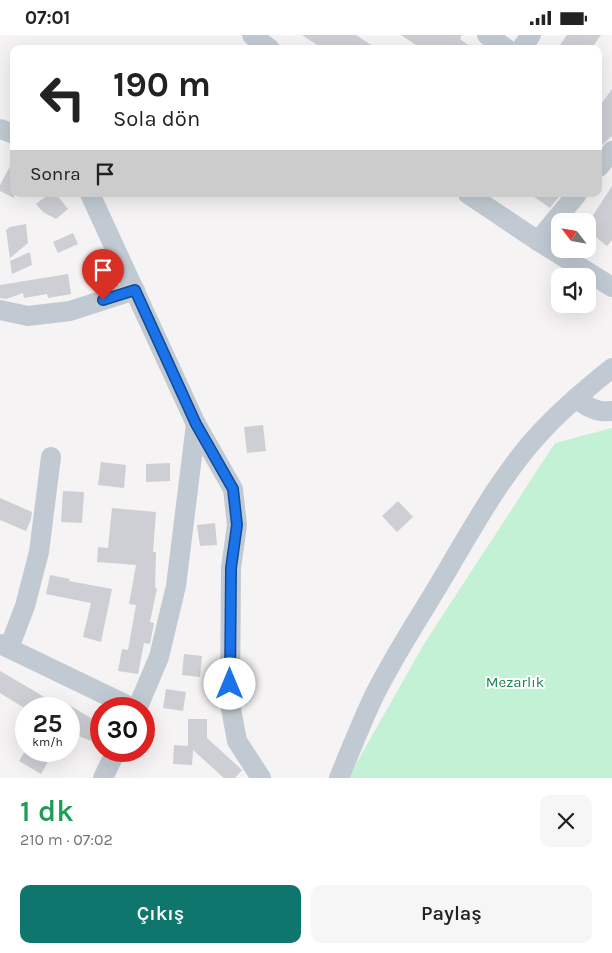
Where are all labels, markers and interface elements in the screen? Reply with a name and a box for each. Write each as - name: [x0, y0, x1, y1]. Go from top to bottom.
- text: 07:01: [25, 7, 70, 29]
- text: 190 m: [113, 64, 211, 105]
- icon: left: [30, 65, 95, 130]
- text: Sola dön: [113, 106, 200, 132]
- icon: arrive: [91, 160, 119, 188]
- text: Sonra: [30, 163, 81, 185]
- north arrow: [551, 213, 596, 257]
- map controls: [551, 213, 596, 313]
- pin: [82, 249, 124, 300]
- icon: arrive: [89, 256, 117, 284]
- button: sound: [551, 268, 596, 313]
- position arrow: [203, 657, 255, 709]
- park label: Mezarlık: [486, 673, 544, 691]
- speed limit sign: 30: [90, 697, 155, 762]
- text: 25: [33, 709, 62, 738]
- text: km/h: [32, 735, 63, 749]
- text: 1 dk: [20, 793, 74, 829]
- button: close: [540, 795, 592, 847]
- text: 210 m · 07:02: [20, 830, 113, 849]
- button: Çıkış: [20, 885, 301, 943]
- button: Paylaş: [311, 885, 592, 943]

